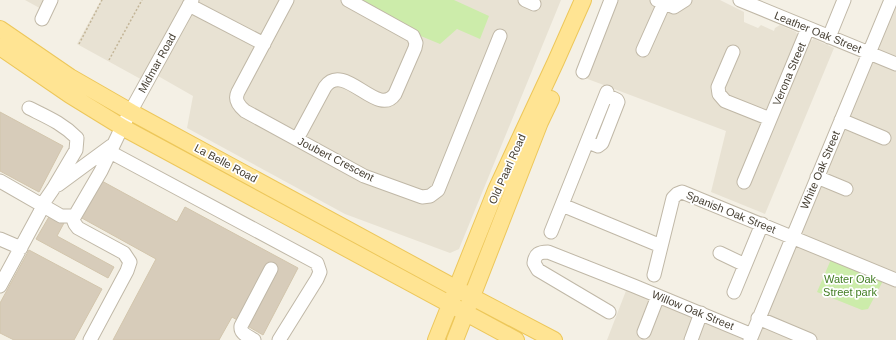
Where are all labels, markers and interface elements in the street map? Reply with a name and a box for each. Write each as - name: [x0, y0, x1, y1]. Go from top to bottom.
- street label: Leather Oak Street: [773, 9, 863, 55]
- street label: Midmar Road: [136, 31, 178, 95]
- street label: Verona Street: [770, 41, 808, 107]
- street label: White Oak Street: [798, 129, 842, 211]
- street label: Old Paarl Road: [486, 132, 528, 206]
- street label: Joubert Crescent: [296, 135, 376, 183]
- street label: La Belle Road: [193, 141, 259, 185]
- street label: Spanish Oak Street: [685, 189, 777, 235]
- park label: Water Oak Street park: [823, 273, 877, 298]
- street label: Willow Oak Street: [650, 288, 736, 332]

